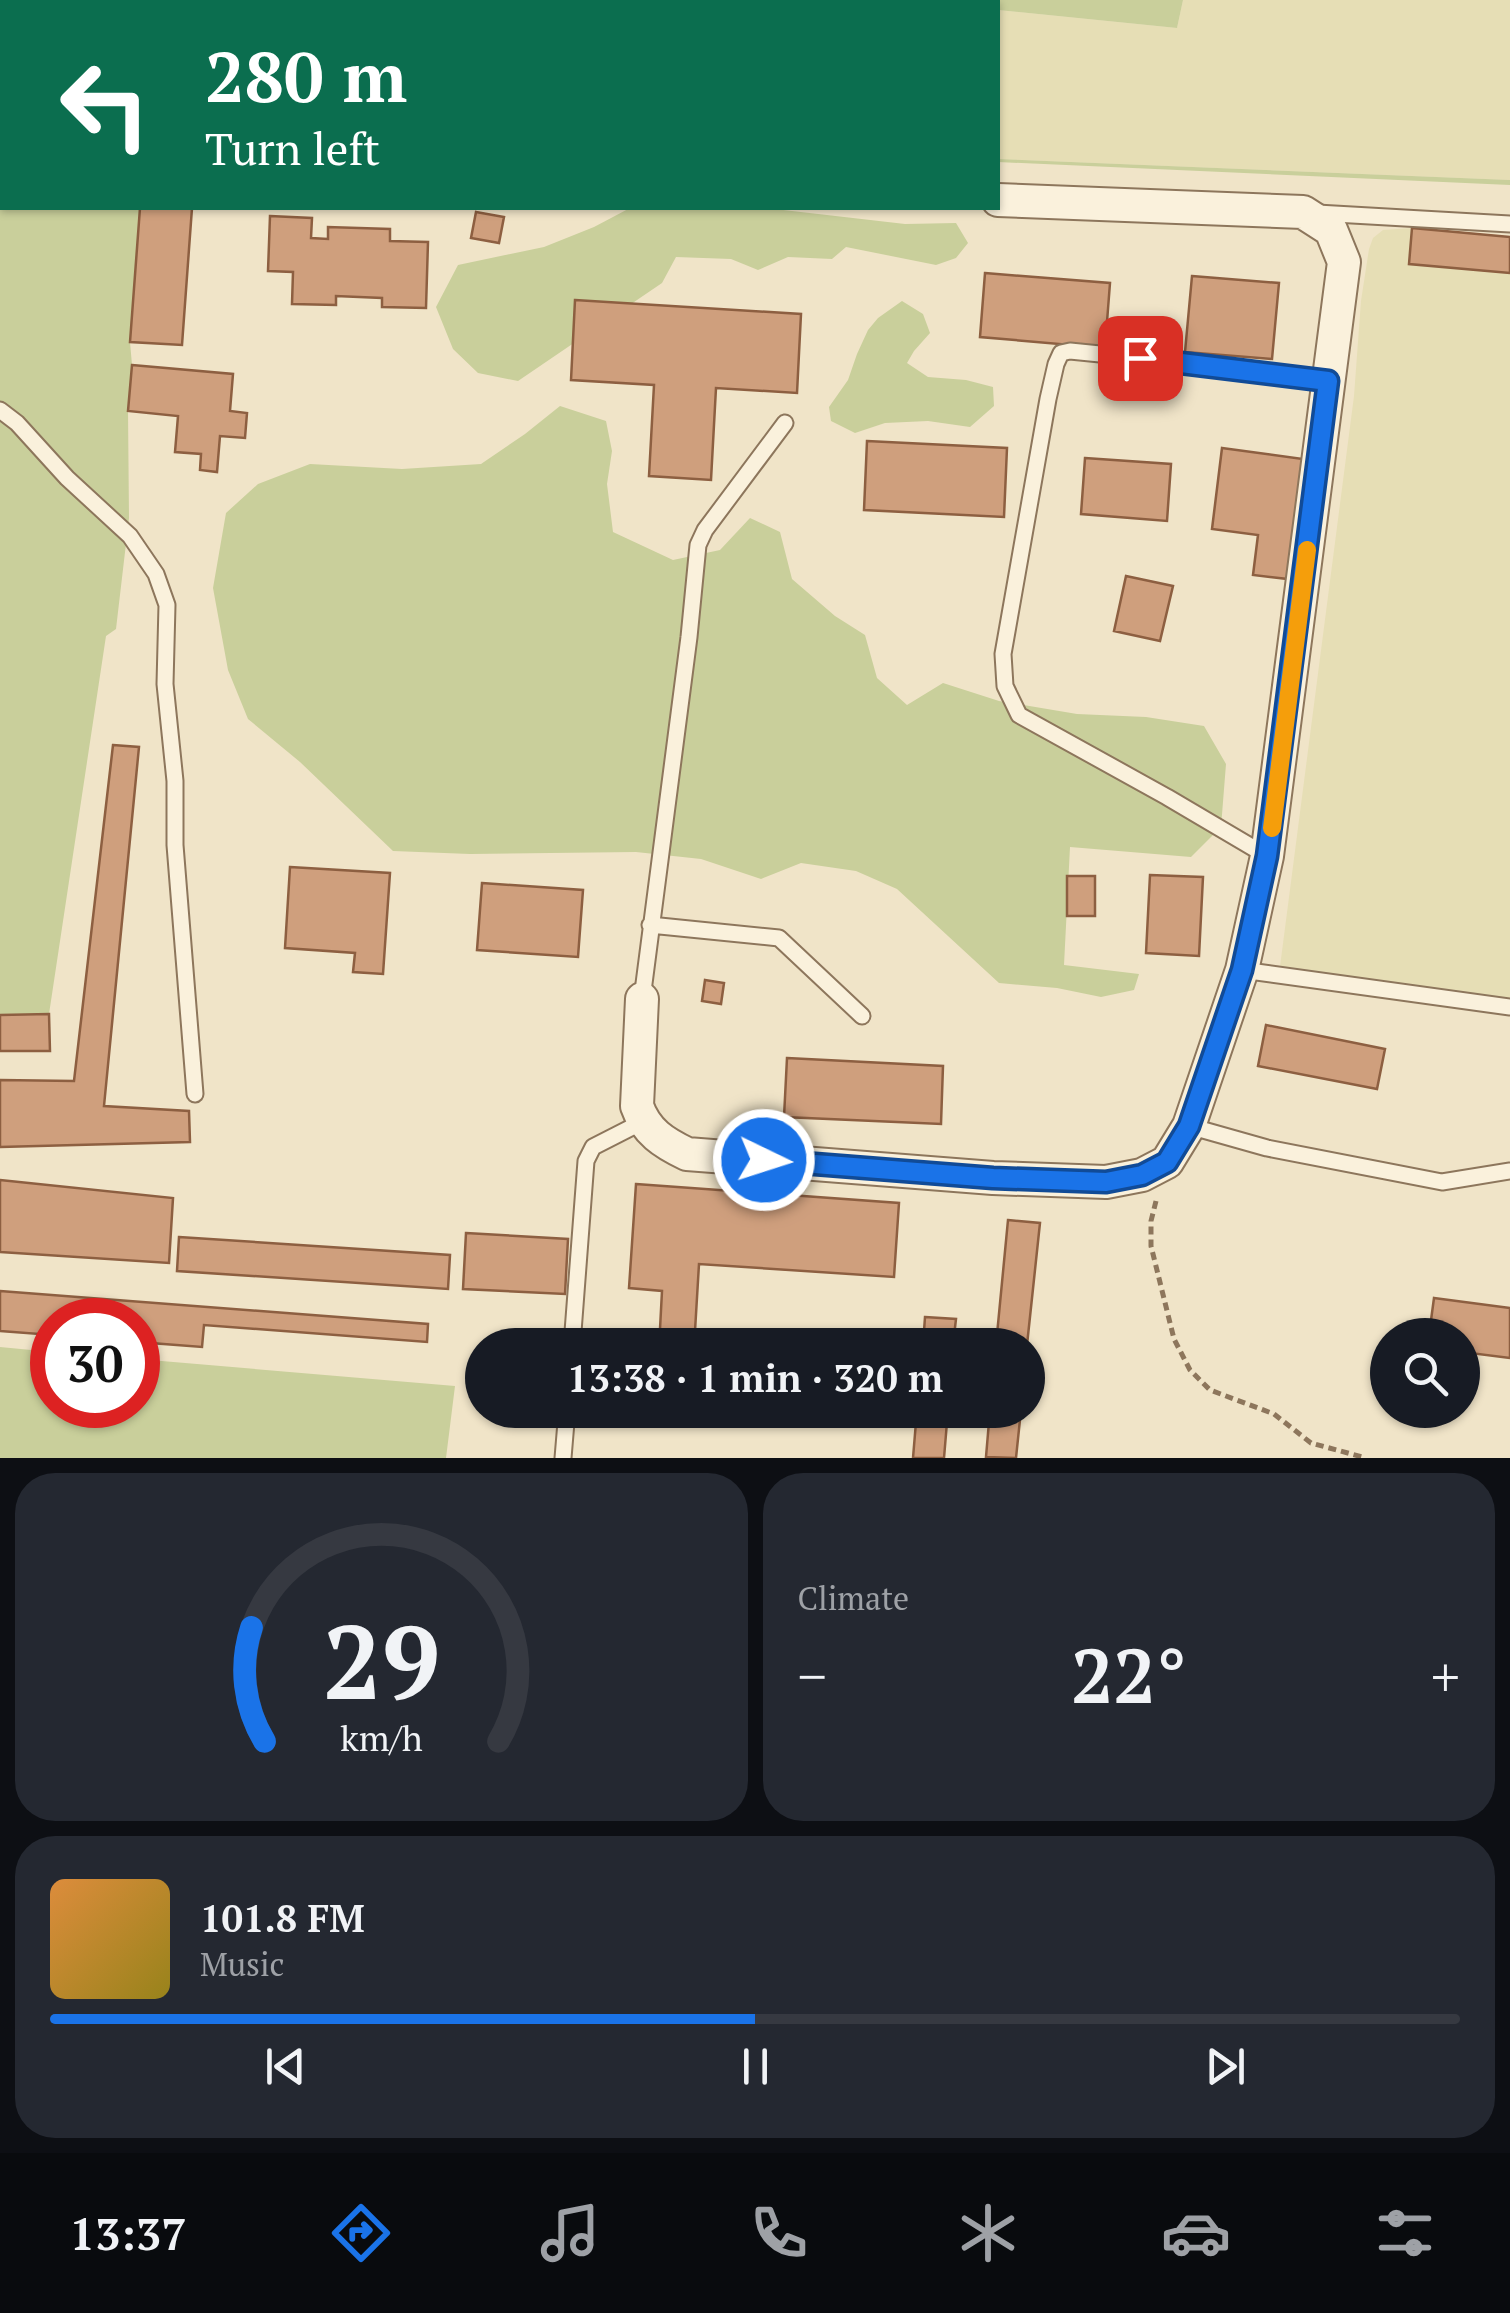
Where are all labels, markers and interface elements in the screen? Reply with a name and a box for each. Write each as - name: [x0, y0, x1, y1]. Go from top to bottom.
- text: 280 m: [205, 29, 407, 122]
- icon: left: [40, 40, 170, 170]
- text: Turn left: [205, 118, 380, 178]
- pin: [1098, 316, 1183, 401]
- icon: arrive: [1113, 331, 1168, 386]
- position arrow: [712, 1108, 816, 1212]
- speed limit sign: 30: [30, 1298, 160, 1428]
- map controls: [1370, 1318, 1480, 1428]
- button: search: [1370, 1318, 1480, 1428]
- text: 13:38 · 1 min · 320 m: [567, 1353, 943, 1403]
- text: Climate: [798, 1577, 909, 1619]
- text: 29: [322, 1591, 440, 1729]
- text: 22°: [1071, 1625, 1187, 1724]
- text: −: [798, 1639, 827, 1712]
- text: +: [1431, 1639, 1460, 1712]
- text: km/h: [340, 1714, 423, 1761]
- text: 101.8 FM: [200, 1893, 365, 1943]
- text: Music: [200, 1943, 285, 1985]
- icon: previous: [258, 2039, 313, 2094]
- icon: pause: [728, 2039, 783, 2094]
- icon: next: [1198, 2039, 1253, 2094]
- icon: directions: [326, 2198, 396, 2268]
- icon: music: [535, 2198, 605, 2268]
- icon: phone: [744, 2198, 814, 2268]
- icon: climate: [953, 2198, 1023, 2268]
- icon: car: [1161, 2198, 1231, 2268]
- icon: filters: [1370, 2198, 1440, 2268]
- text: 13:37: [69, 2203, 187, 2263]

